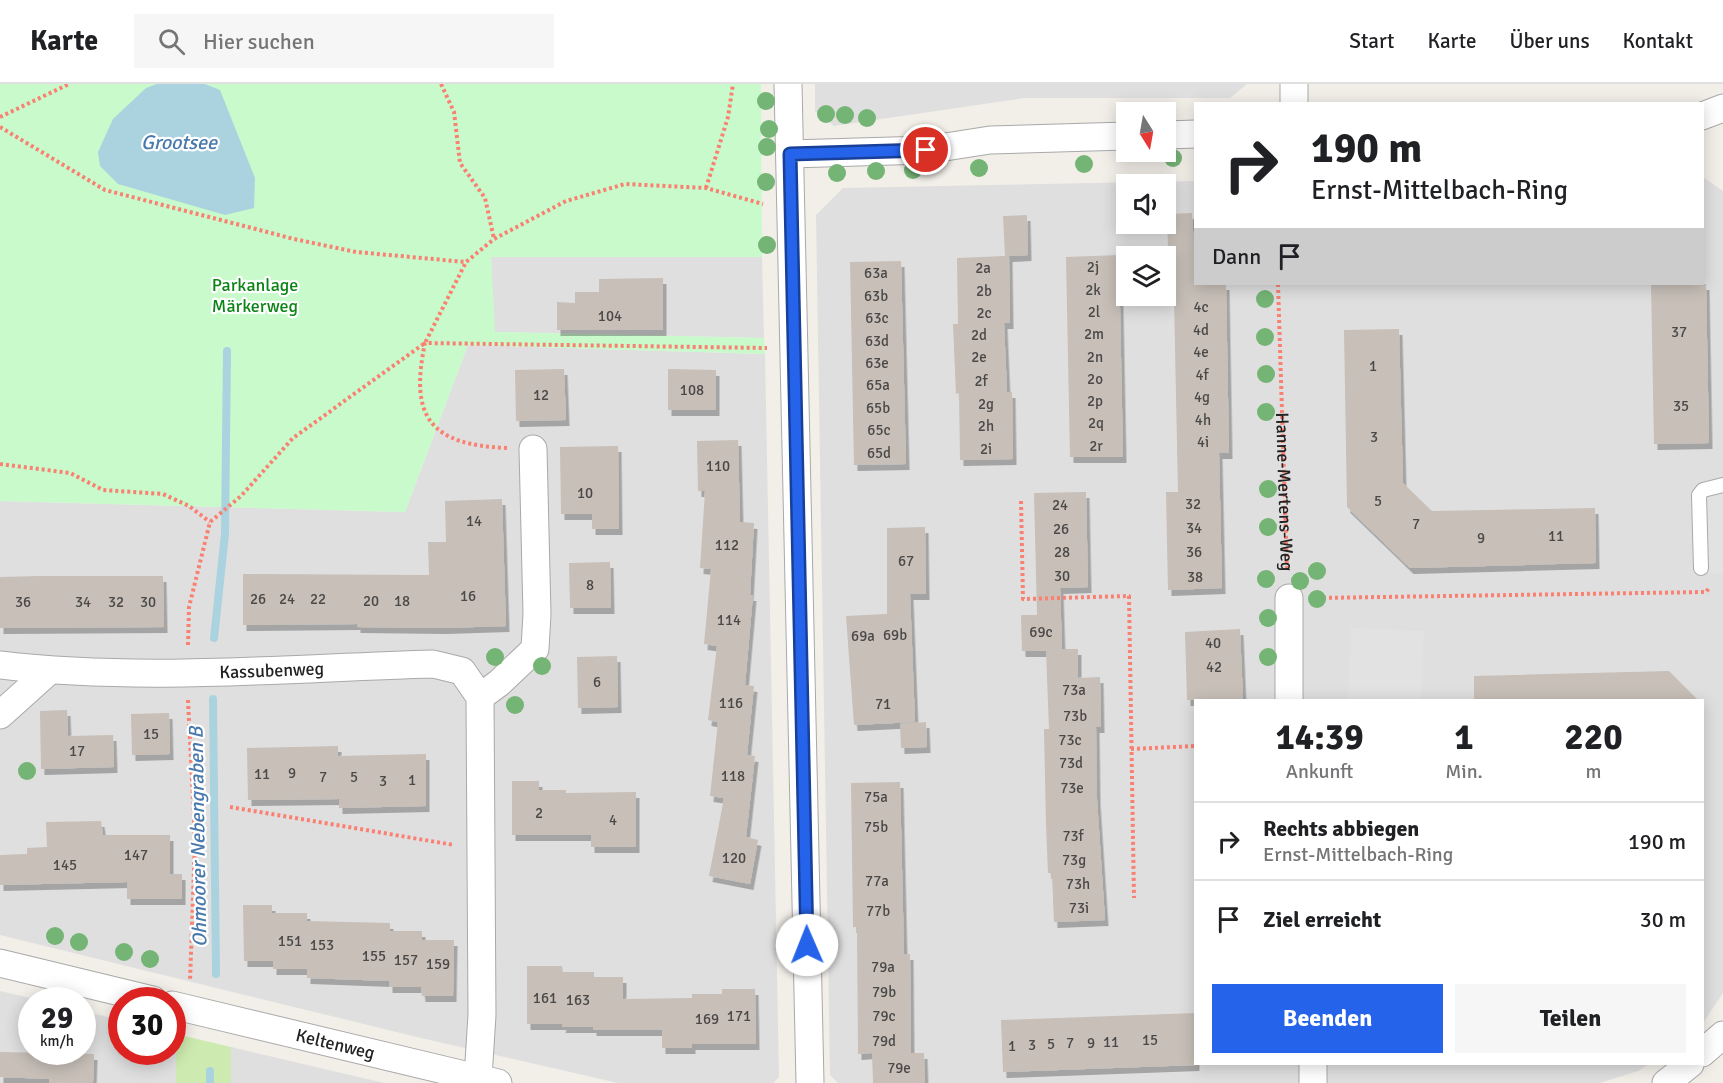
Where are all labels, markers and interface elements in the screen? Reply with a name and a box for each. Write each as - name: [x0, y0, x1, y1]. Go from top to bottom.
- search box: [134, 14, 554, 68]
- text: Karte: [30, 24, 98, 58]
- icon: search: [155, 25, 188, 58]
- text: Hier suchen: [203, 28, 315, 55]
- text: Start: [1349, 28, 1394, 54]
- text: Karte: [1427, 28, 1476, 54]
- text: Über uns: [1509, 28, 1590, 54]
- text: Kontakt: [1623, 28, 1693, 54]
- north arrow: [1116, 102, 1176, 162]
- map controls: [1116, 102, 1176, 306]
- text: 190 m: [1311, 123, 1422, 174]
- pin: [900, 124, 951, 175]
- icon: right: [1212, 126, 1290, 204]
- water label: Grootsee: [141, 130, 218, 155]
- icon: arrive: [909, 133, 942, 166]
- button: sound: [1116, 174, 1176, 234]
- text: Ernst-Mittelbach-Ring: [1311, 174, 1568, 207]
- icon: arrive: [1273, 240, 1306, 273]
- text: Dann: [1212, 243, 1261, 270]
- button: layers: [1116, 246, 1176, 306]
- house number: 2j: [1087, 258, 1099, 276]
- house number: 2a: [975, 259, 991, 277]
- house number: 63a: [864, 264, 888, 282]
- park label: Parkanlage Märkerweg: [212, 274, 298, 317]
- house number: 2k: [1085, 281, 1101, 299]
- house number: 2b: [976, 282, 992, 300]
- house number: 63b: [864, 287, 888, 305]
- house number: 4c: [1193, 298, 1209, 316]
- house number: 2l: [1088, 303, 1100, 321]
- house number: 2c: [976, 304, 992, 322]
- house number: 104: [598, 307, 622, 325]
- house number: 63c: [865, 309, 889, 327]
- house number: 4d: [1193, 321, 1209, 339]
- house number: 37: [1671, 323, 1687, 341]
- house number: 2m: [1084, 325, 1104, 343]
- house number: 2d: [971, 326, 987, 344]
- house number: 63d: [865, 332, 889, 350]
- house number: 4e: [1193, 343, 1209, 361]
- house number: 2e: [971, 348, 987, 366]
- house number: 2n: [1087, 348, 1103, 366]
- house number: 63e: [865, 354, 889, 372]
- house number: 1: [1369, 357, 1377, 375]
- house number: 4f: [1195, 366, 1210, 384]
- house number: 2o: [1087, 370, 1103, 388]
- house number: 2f: [974, 372, 989, 390]
- house number: 65a: [866, 376, 890, 394]
- house number: 108: [680, 381, 704, 399]
- house number: 12: [533, 386, 549, 404]
- house number: 4g: [1194, 388, 1210, 406]
- house number: 2p: [1087, 392, 1103, 410]
- house number: 2g: [978, 395, 994, 413]
- house number: 35: [1673, 397, 1689, 415]
- house number: 65b: [866, 399, 890, 417]
- house number: 4h: [1195, 411, 1211, 429]
- street label: Hanne-Mertens-Weg: [1271, 412, 1298, 572]
- house number: 2q: [1088, 414, 1104, 432]
- house number: 2h: [978, 417, 994, 435]
- house number: 65c: [867, 421, 891, 439]
- house number: 3: [1370, 428, 1378, 446]
- house number: 4i: [1197, 433, 1209, 451]
- house number: 2r: [1089, 437, 1103, 455]
- house number: 2i: [980, 440, 992, 458]
- house number: 65d: [867, 444, 891, 462]
- house number: 110: [706, 457, 730, 475]
- house number: 10: [577, 484, 593, 502]
- house number: 5: [1374, 492, 1382, 510]
- house number: 32: [1185, 495, 1201, 513]
- house number: 24: [1052, 496, 1068, 514]
- house number: 14: [466, 512, 482, 530]
- house number: 7: [1412, 515, 1420, 533]
- house number: 34: [1186, 519, 1202, 537]
- house number: 26: [1053, 520, 1069, 538]
- house number: 11: [1548, 527, 1564, 545]
- house number: 9: [1477, 529, 1485, 547]
- house number: 112: [715, 536, 739, 554]
- house number: 28: [1054, 543, 1070, 561]
- house number: 36: [1186, 543, 1202, 561]
- house number: 67: [898, 552, 914, 570]
- house number: 30: [1054, 567, 1070, 585]
- house number: 38: [1187, 568, 1203, 586]
- house number: 8: [586, 576, 594, 594]
- house number: 16: [460, 587, 476, 605]
- house number: 26: [250, 590, 266, 608]
- house number: 24: [279, 590, 295, 608]
- house number: 22: [310, 590, 326, 608]
- house number: 20: [363, 592, 379, 610]
- house number: 18: [394, 592, 410, 610]
- house number: 36: [15, 593, 31, 611]
- house number: 34: [75, 593, 91, 611]
- house number: 32: [108, 593, 124, 611]
- house number: 30: [140, 593, 156, 611]
- house number: 114: [717, 611, 741, 629]
- house number: 69c: [1029, 623, 1053, 641]
- house number: 69b: [883, 626, 907, 644]
- house number: 69a: [851, 627, 875, 645]
- house number: 40: [1205, 634, 1221, 652]
- street label: Kassubenweg: [219, 657, 325, 683]
- house number: 42: [1206, 658, 1222, 676]
- house number: 6: [593, 673, 601, 691]
- house number: 73a: [1062, 681, 1086, 699]
- house number: 116: [719, 694, 743, 712]
- house number: 71: [875, 695, 891, 713]
- house number: 73b: [1063, 707, 1087, 725]
- text: 14:39: [1275, 715, 1364, 760]
- text: 1: [1454, 715, 1474, 760]
- text: 220: [1564, 715, 1623, 760]
- house number: 15: [143, 725, 159, 743]
- water label: Ohmoorer Nebengraben B: [184, 725, 212, 947]
- house number: 73c: [1058, 731, 1082, 749]
- house number: 17: [69, 742, 85, 760]
- house number: 73d: [1059, 754, 1083, 772]
- text: Ankunft: [1286, 759, 1353, 784]
- text: Min.: [1445, 759, 1483, 784]
- text: m: [1585, 759, 1601, 784]
- house number: 9: [288, 764, 296, 782]
- house number: 11: [254, 765, 270, 783]
- house number: 118: [721, 767, 745, 785]
- house number: 7: [319, 768, 327, 786]
- house number: 5: [350, 768, 358, 786]
- house number: 1: [408, 771, 416, 789]
- house number: 3: [379, 772, 387, 790]
- house number: 73e: [1060, 779, 1084, 797]
- house number: 75a: [864, 788, 888, 806]
- house number: 2: [535, 804, 543, 822]
- house number: 4: [609, 811, 617, 829]
- text: Rechts abbiegen: [1263, 815, 1419, 842]
- house number: 75b: [864, 818, 888, 836]
- icon: right: [1212, 825, 1245, 858]
- house number: 73f: [1062, 827, 1085, 845]
- text: 190 m: [1628, 828, 1686, 855]
- text: Ernst-Mittelbach-Ring: [1263, 842, 1453, 867]
- house number: 147: [124, 846, 148, 864]
- house number: 120: [722, 849, 746, 867]
- house number: 73g: [1062, 851, 1086, 869]
- house number: 145: [53, 856, 77, 874]
- house number: 77a: [865, 872, 889, 890]
- house number: 73h: [1066, 875, 1090, 893]
- house number: 73i: [1069, 899, 1089, 917]
- house number: 77b: [866, 902, 890, 920]
- icon: arrive: [1212, 903, 1245, 936]
- text: Ziel erreicht: [1263, 906, 1381, 933]
- text: 30 m: [1640, 906, 1686, 933]
- position arrow: [775, 913, 839, 977]
- house number: 151: [278, 932, 302, 950]
- house number: 153: [310, 936, 334, 954]
- house number: 155: [362, 947, 386, 965]
- house number: 157: [394, 951, 418, 969]
- house number: 159: [426, 955, 450, 973]
- house number: 79a: [871, 958, 895, 976]
- house number: 79b: [872, 983, 896, 1001]
- button: Beenden: [1212, 984, 1443, 1053]
- button: Teilen: [1455, 984, 1686, 1053]
- speed limit sign: 30: [108, 987, 186, 1065]
- house number: 161: [533, 989, 557, 1007]
- house number: 163: [566, 991, 590, 1009]
- text: 29: [41, 1000, 73, 1037]
- house number: 171: [727, 1007, 751, 1025]
- house number: 79c: [872, 1007, 896, 1025]
- house number: 169: [695, 1010, 719, 1028]
- street label: Keltenweg: [294, 1024, 377, 1064]
- house number: 15: [1142, 1031, 1158, 1049]
- text: km/h: [40, 1032, 74, 1050]
- house number: 79d: [872, 1032, 896, 1050]
- house number: 11: [1103, 1033, 1119, 1051]
- house number: 7: [1066, 1034, 1074, 1052]
- house number: 9: [1087, 1034, 1095, 1052]
- house number: 5: [1047, 1035, 1055, 1053]
- house number: 3: [1028, 1036, 1036, 1054]
- house number: 1: [1008, 1037, 1016, 1055]
- house number: 79e: [887, 1059, 911, 1077]

